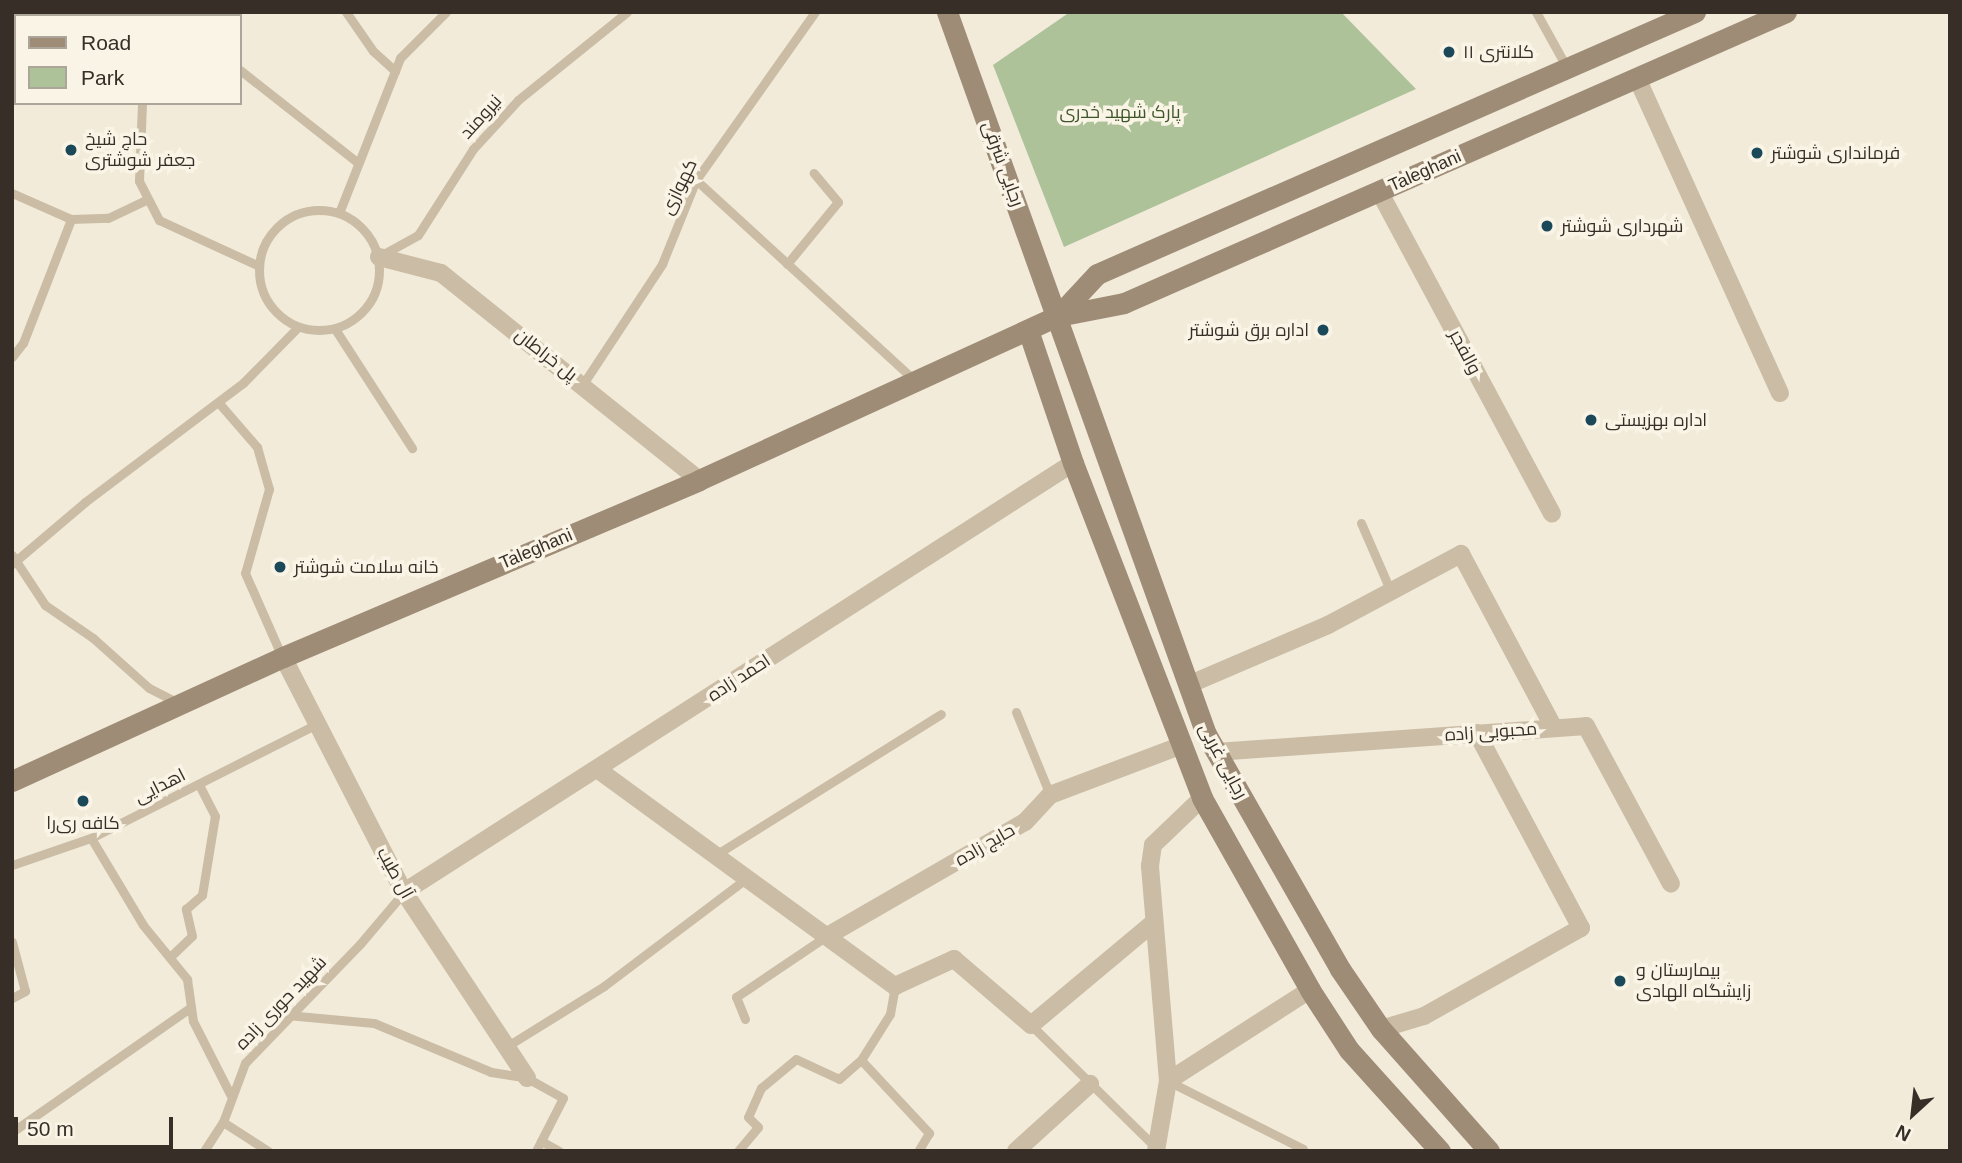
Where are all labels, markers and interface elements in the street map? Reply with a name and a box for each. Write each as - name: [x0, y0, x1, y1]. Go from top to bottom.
- legend: [14, 14, 242, 105]
- text: Road: [81, 31, 131, 54]
- place label: کلانتری ۱۱: [1463, 41, 1534, 63]
- marker: کلانتری ۱۱: [1441, 44, 1457, 60]
- text: Park: [81, 66, 124, 89]
- street label: نیرومند: [456, 91, 506, 143]
- park label: پارک شهید خدری: [1059, 101, 1181, 123]
- street label: رجایی شرقی: [978, 118, 1028, 210]
- place label: حاج شیخ جعفر شوشتری: [85, 129, 195, 172]
- marker: حاج شیخ جعفر شوشتری: [63, 142, 79, 158]
- place label: فرمانداری شوشتر: [1771, 142, 1900, 164]
- street label: Taleghani: [1385, 145, 1465, 197]
- marker: فرمانداری شوشتر: [1749, 145, 1765, 161]
- street label: کهوازی: [656, 156, 702, 218]
- place label: شهرداری شوشتر: [1561, 215, 1683, 237]
- marker: شهرداری شوشتر: [1539, 218, 1555, 234]
- place label: اداره برق شوشتر: [1189, 319, 1309, 341]
- marker: اداره برق شوشتر: [1315, 322, 1331, 338]
- street label: پل خراطان: [510, 324, 582, 386]
- street label: والفجر: [1444, 326, 1486, 378]
- place label: اداره بهزیستی: [1605, 409, 1707, 431]
- marker: اداره بهزیستی: [1583, 412, 1599, 428]
- street label: Taleghani: [496, 524, 576, 574]
- place label: خانه سلامت شوشتر: [294, 556, 439, 578]
- marker: خانه سلامت شوشتر: [272, 559, 288, 575]
- street label: احمد زاده: [704, 650, 774, 706]
- street label: محبوبی زاده: [1444, 718, 1538, 746]
- street label: رجایی غربی: [1194, 719, 1252, 803]
- street label: اهدایی: [131, 764, 189, 808]
- marker: کافه‌ ری‌را: [75, 793, 91, 809]
- place label: کافه‌ ری‌را: [46, 812, 120, 834]
- street label: حایج زاده: [951, 819, 1019, 871]
- street label: آل طیب: [372, 844, 418, 902]
- street label: شهید حوری زاده: [231, 952, 331, 1054]
- place label: بیمارستان و زایشگاه الهادی: [1636, 960, 1751, 1002]
- marker: بیمارستان و زایشگاه الهادی: [1610, 971, 1630, 991]
- north arrow: [1878, 1079, 1948, 1149]
- scale bar: [18, 1104, 177, 1148]
- text: 50 m: [27, 1117, 74, 1140]
- text: N: [1892, 1121, 1914, 1146]

